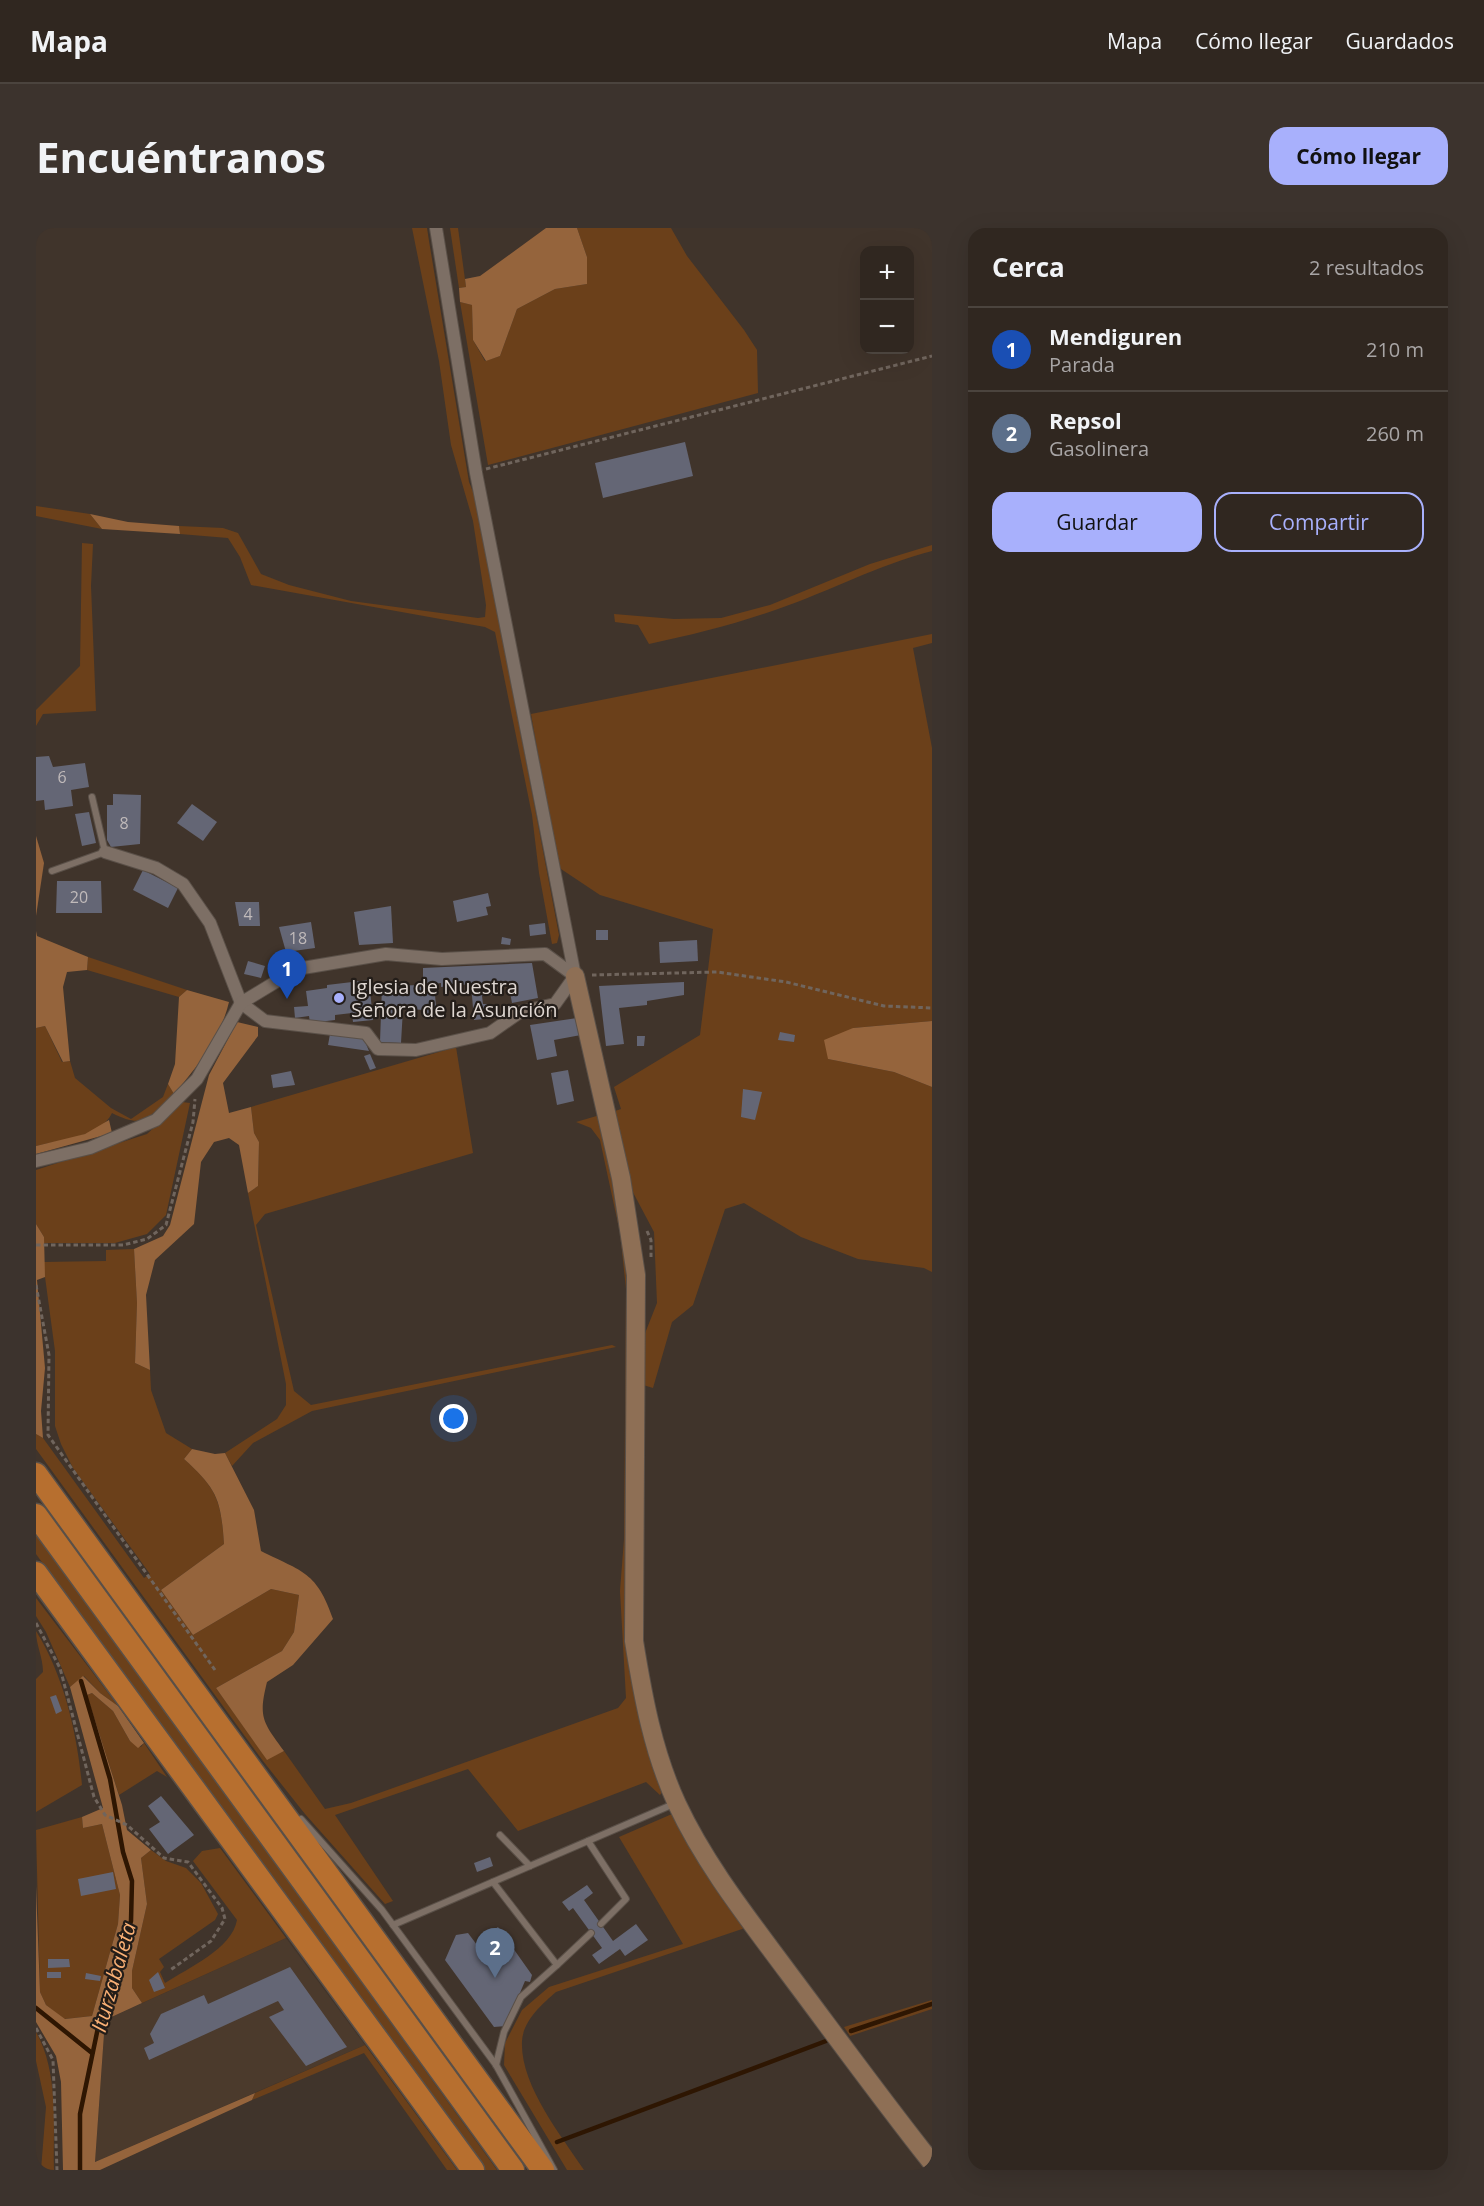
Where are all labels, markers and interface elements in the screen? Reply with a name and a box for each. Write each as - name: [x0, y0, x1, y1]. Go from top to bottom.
- text: Mapa: [30, 22, 108, 60]
- text: Mapa: [1107, 27, 1162, 55]
- text: Cómo llegar: [1195, 27, 1313, 55]
- text: Guardados: [1346, 27, 1454, 55]
- button: Cómo llegar: [1269, 127, 1448, 185]
- text: Encuéntranos: [36, 128, 326, 185]
- map controls: [860, 246, 914, 354]
- button: +: [860, 246, 914, 300]
- text: Cerca: [992, 249, 1065, 285]
- text: 2 resultados: [1309, 254, 1424, 281]
- button: −: [860, 300, 914, 354]
- text: Mendiguren: [1049, 321, 1182, 351]
- text: 1: [1006, 336, 1017, 363]
- text: 210 m: [1366, 336, 1424, 363]
- text: Parada: [1049, 351, 1115, 378]
- text: Repsol: [1049, 405, 1122, 435]
- text: 2: [1006, 420, 1017, 447]
- text: 260 m: [1366, 420, 1424, 447]
- text: Gasolinera: [1049, 435, 1149, 462]
- button: Guardar: [992, 492, 1202, 552]
- button: Compartir: [1214, 492, 1424, 552]
- house number: 6: [57, 766, 67, 788]
- house number: 8: [119, 812, 129, 834]
- house number: 20: [70, 886, 88, 908]
- house number: 4: [243, 903, 253, 925]
- house number: 18: [289, 927, 307, 949]
- pin: 1: [268, 950, 306, 999]
- place label: Iglesia de Nuestra Señora de la Asunción: [351, 973, 558, 1023]
- marker: Iglesia de Nuestra Señora de la Asunción: [332, 991, 346, 1005]
- your location: [439, 1404, 468, 1433]
- water label: Iturzabaleta: [84, 1919, 142, 2035]
- pin: 2: [476, 1928, 514, 1978]

